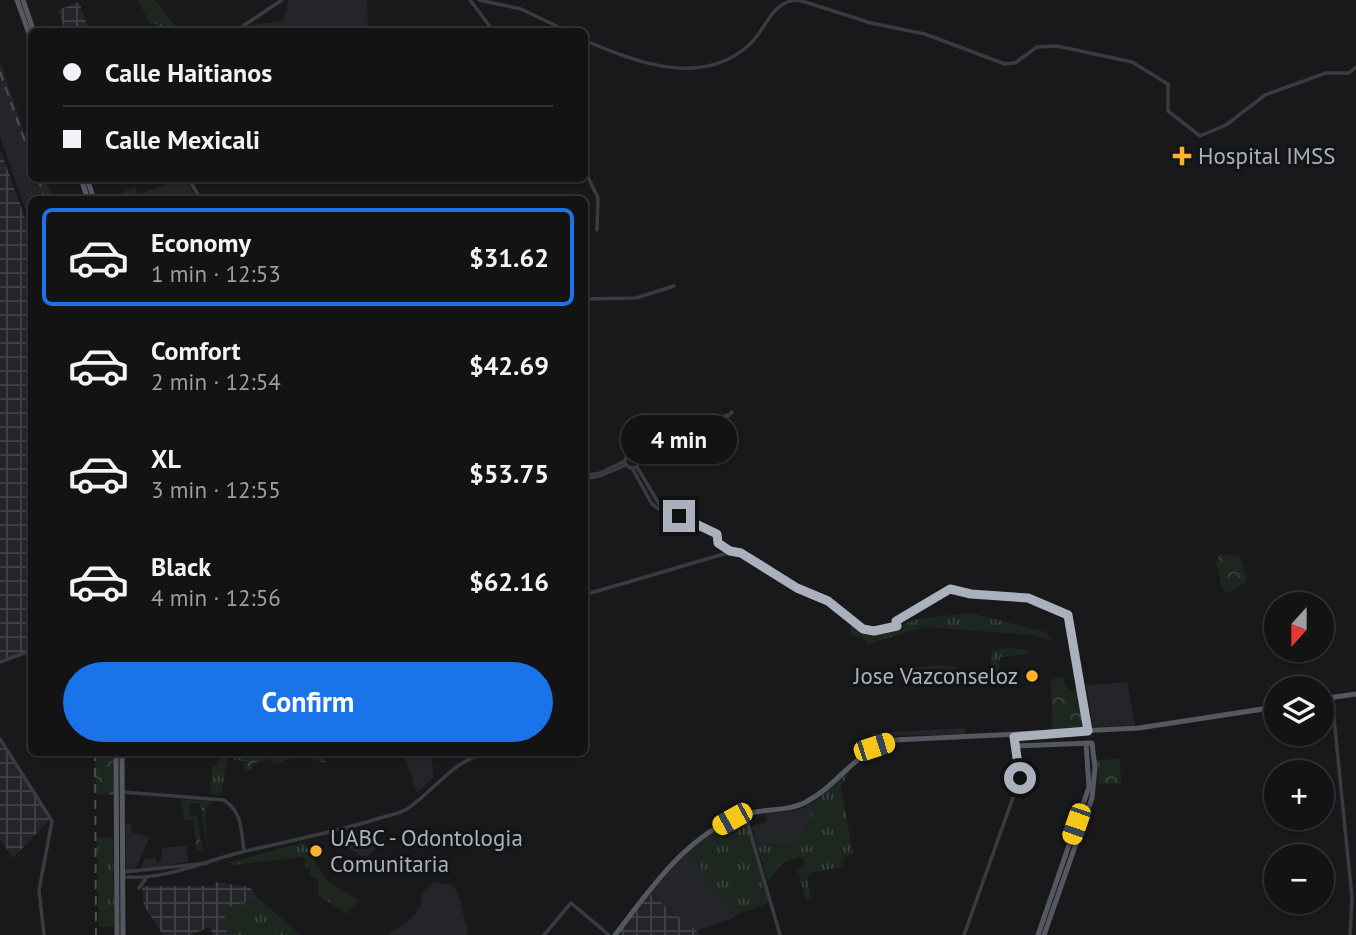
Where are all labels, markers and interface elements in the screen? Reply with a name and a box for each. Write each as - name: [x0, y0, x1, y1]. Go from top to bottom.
- text: Calle Haitianos: [105, 56, 272, 89]
- text: Calle Mexicali: [105, 123, 260, 156]
- place label: Hospital IMSS: [1198, 141, 1335, 170]
- marker: Hospital IMSS: [1172, 146, 1192, 166]
- icon: car: [67, 226, 130, 289]
- text: Economy: [151, 226, 251, 259]
- text: $31.62: [469, 241, 549, 274]
- text: 1 min · 12:53: [151, 259, 281, 288]
- icon: car: [67, 334, 130, 397]
- text: Comfort: [151, 334, 241, 367]
- text: $42.69: [469, 349, 549, 382]
- text: 2 min · 12:54: [151, 367, 281, 396]
- callout: 4 min: [621, 414, 737, 463]
- text: 4 min: [651, 425, 707, 454]
- icon: car: [67, 442, 130, 505]
- text: XL: [151, 442, 181, 475]
- text: $53.75: [469, 457, 549, 490]
- text: 3 min · 12:55: [151, 475, 281, 504]
- route end: [663, 500, 695, 532]
- icon: car: [67, 550, 130, 613]
- text: Black: [151, 550, 211, 583]
- text: $62.16: [469, 565, 549, 598]
- text: 4 min · 12:56: [151, 583, 281, 612]
- north arrow: [1264, 592, 1334, 662]
- map controls: [1264, 592, 1334, 914]
- place label: Jose Vazconseloz: [853, 661, 1018, 690]
- button: Confirm: [63, 662, 553, 742]
- marker: Jose Vazconseloz: [1024, 668, 1040, 684]
- button: layers: [1264, 676, 1334, 746]
- car: [851, 731, 898, 763]
- button: +: [1264, 760, 1334, 830]
- route start: [1004, 762, 1036, 794]
- car: [709, 800, 756, 838]
- car: [1060, 801, 1093, 847]
- place label: UABC - Odontologia Comunitaria: [330, 823, 523, 878]
- marker: UABC - Odontologia Comunitaria: [308, 843, 324, 859]
- button: −: [1264, 844, 1334, 914]

